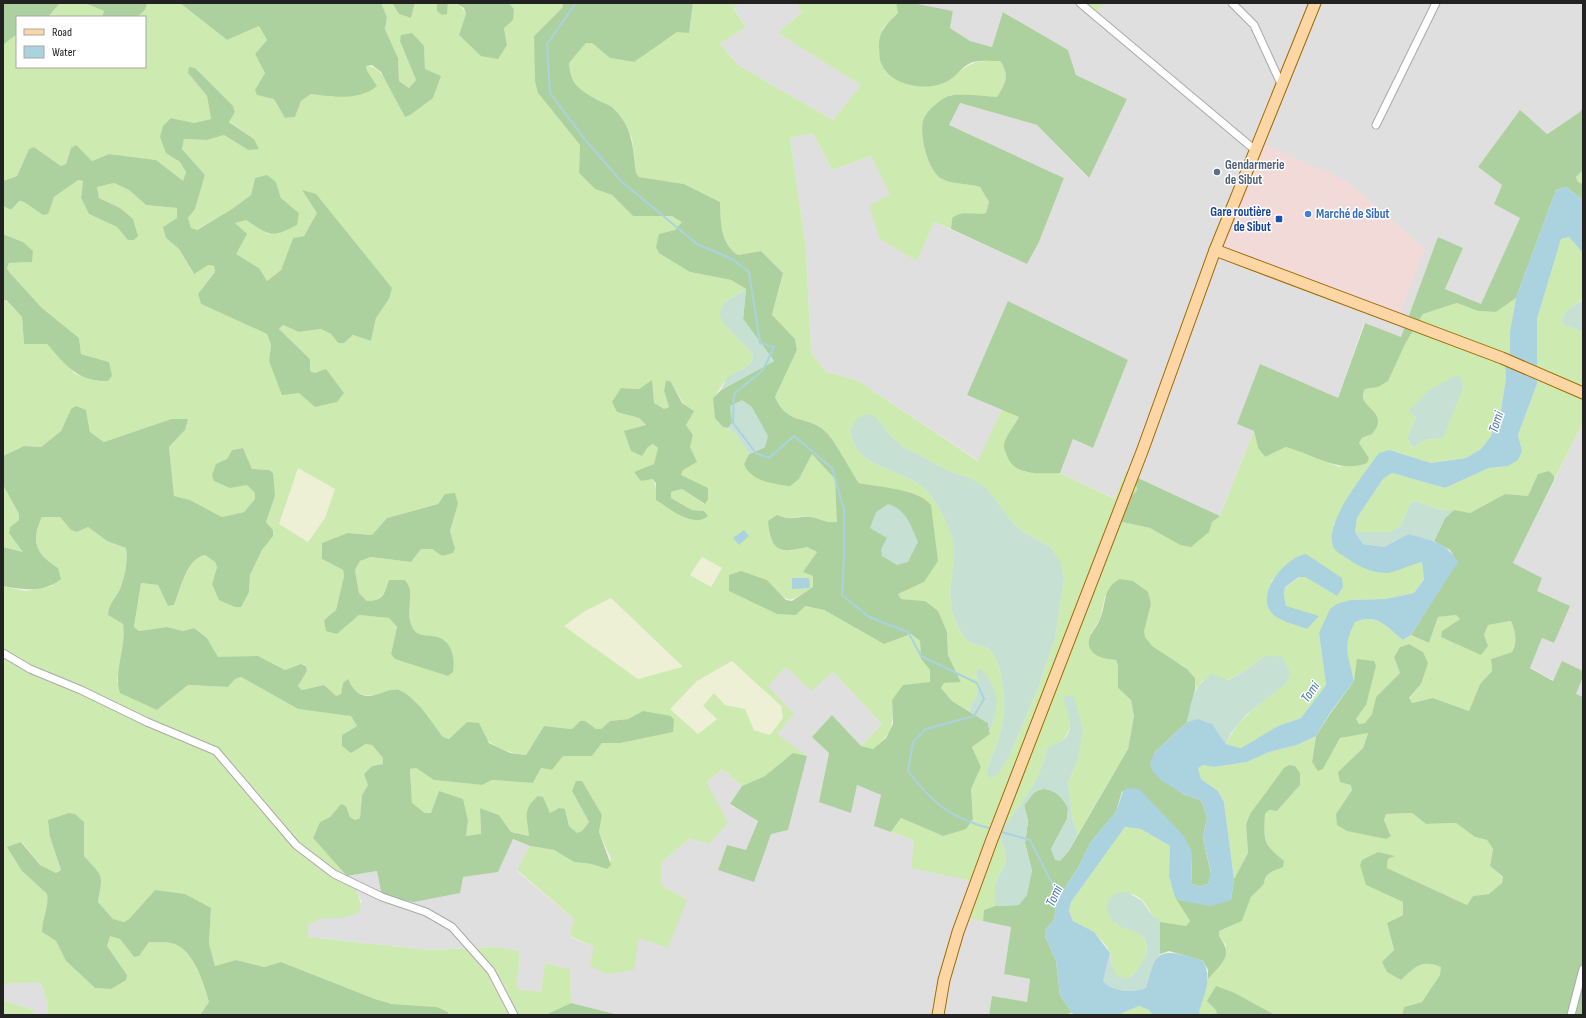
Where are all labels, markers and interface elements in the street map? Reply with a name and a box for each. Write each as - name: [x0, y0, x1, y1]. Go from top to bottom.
- legend: [16, 16, 146, 68]
- text: Road: [52, 25, 72, 40]
- text: Water: [52, 45, 76, 60]
- place label: Gendarmerie de Sibut: [1225, 157, 1285, 188]
- marker: Gendarmerie de Sibut: [1212, 167, 1222, 177]
- place label: Gare routière de Sibut: [1210, 204, 1272, 235]
- place label: Marché de Sibut: [1316, 206, 1390, 222]
- marker: Marché de Sibut: [1303, 209, 1313, 219]
- marker: Gare routière de Sibut: [1274, 214, 1284, 224]
- water label: Tomi: [1485, 409, 1508, 435]
- water label: Tomi: [1297, 678, 1323, 706]
- water label: Tomi: [1042, 882, 1066, 909]

